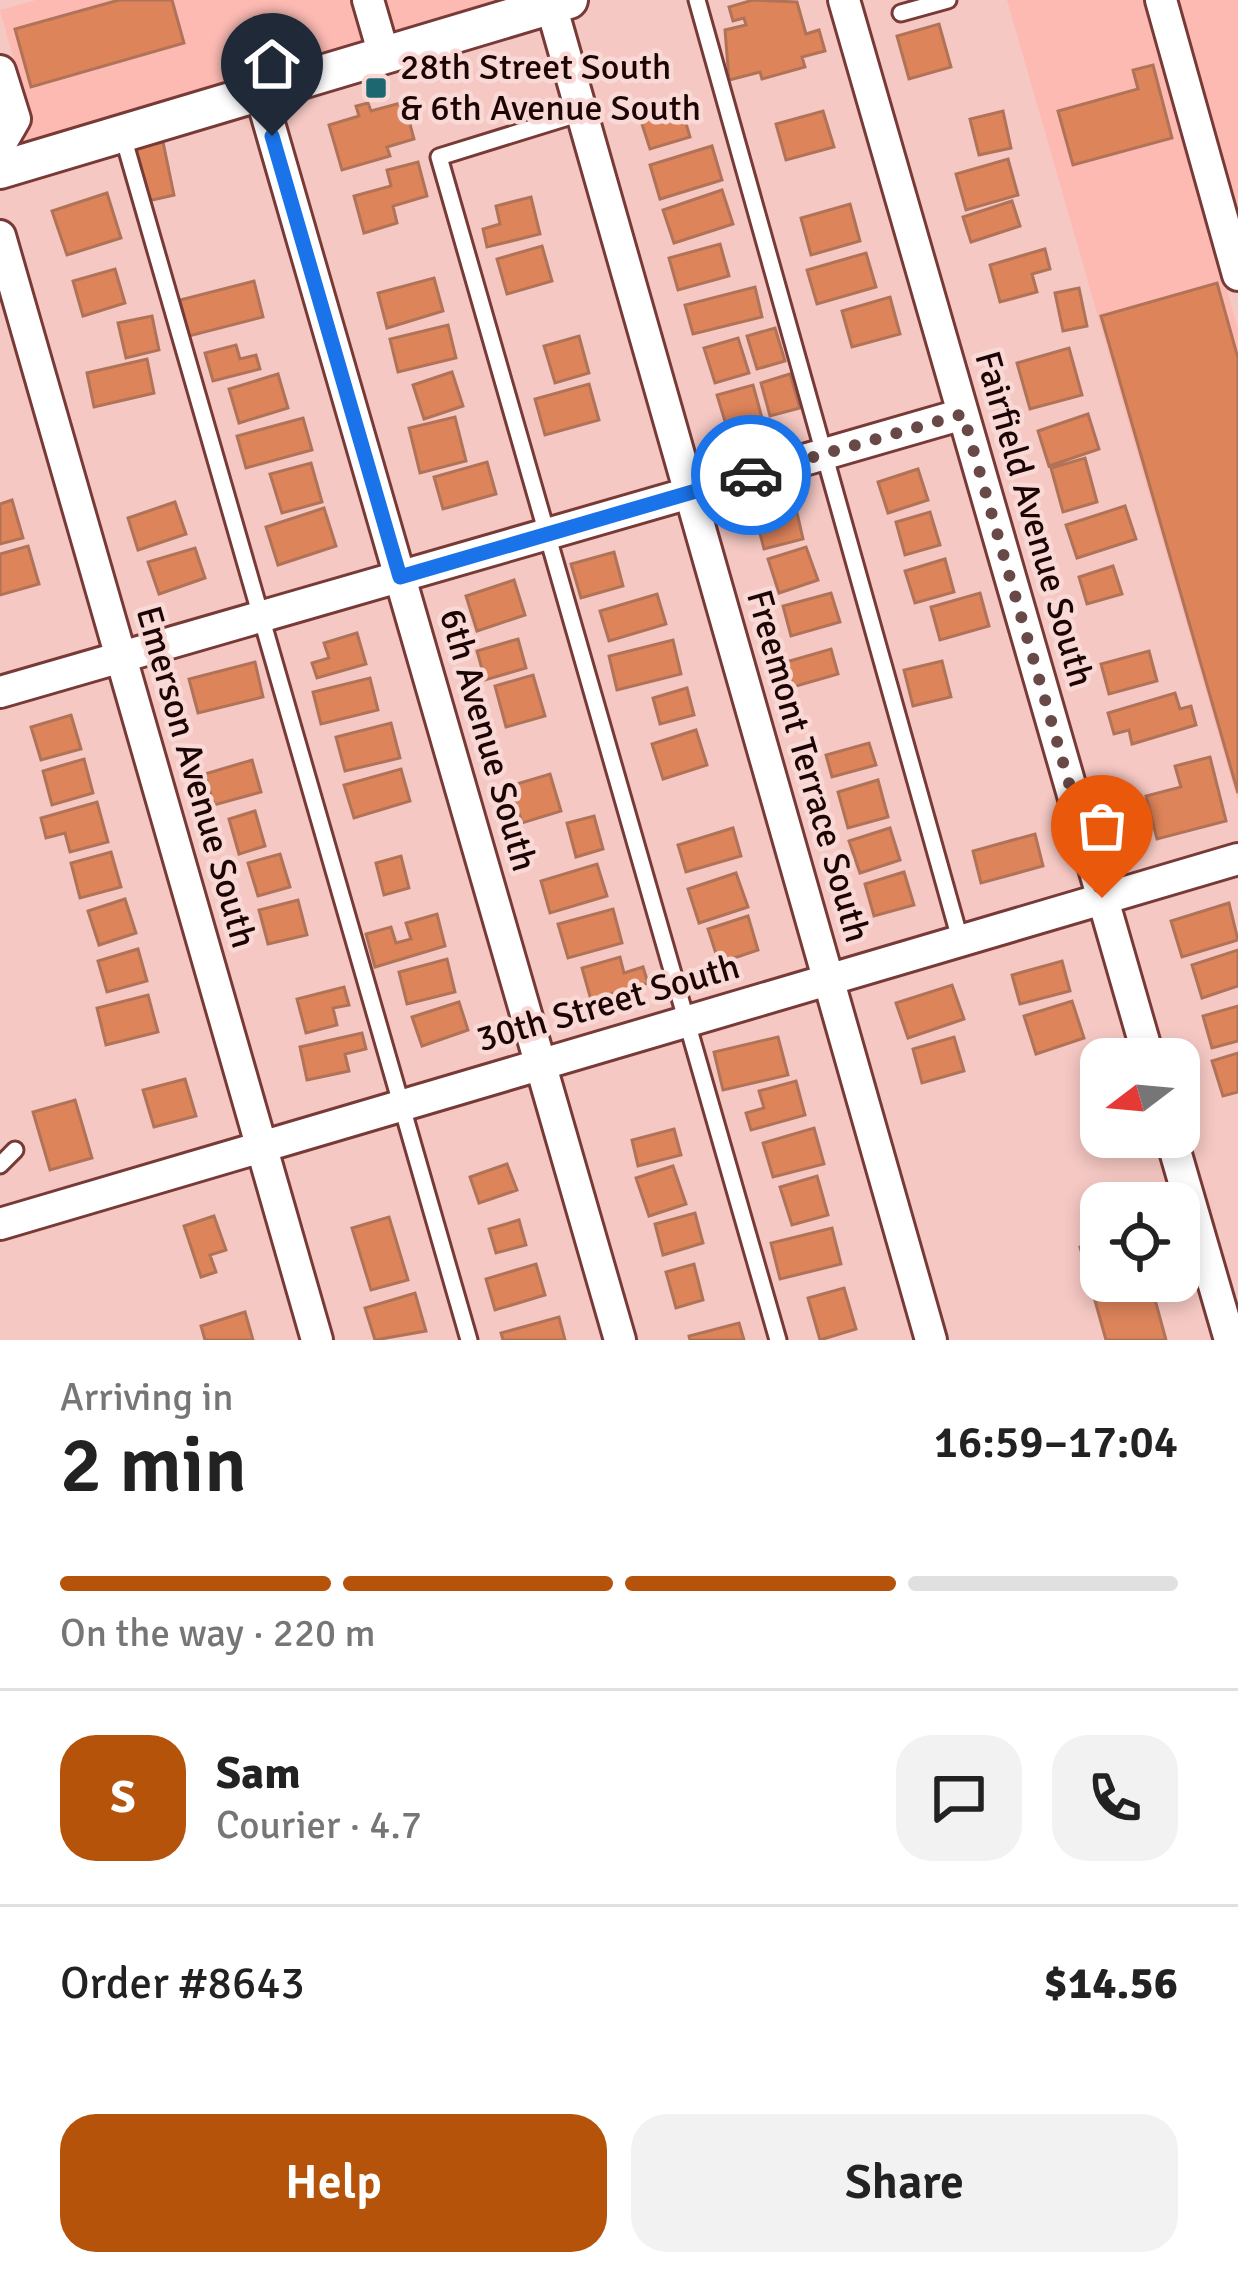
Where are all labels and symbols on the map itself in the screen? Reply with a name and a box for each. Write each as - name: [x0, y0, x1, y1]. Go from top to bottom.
- pin: [221, 13, 323, 136]
- place label: 28th Street South & 6th Avenue South: [400, 45, 701, 131]
- marker: 28th Street South & 6th Avenue South: [363, 75, 389, 101]
- street label: Fairfield Avenue South: [964, 346, 1104, 692]
- courier: [691, 415, 811, 535]
- street label: Freemont Terrace South: [736, 585, 880, 947]
- street label: Emerson Avenue South: [126, 601, 266, 953]
- street label: 6th Avenue South: [429, 604, 547, 876]
- pin: [1051, 775, 1153, 898]
- street label: 30th Street South: [471, 944, 745, 1062]
- north arrow: [1080, 1038, 1200, 1158]

